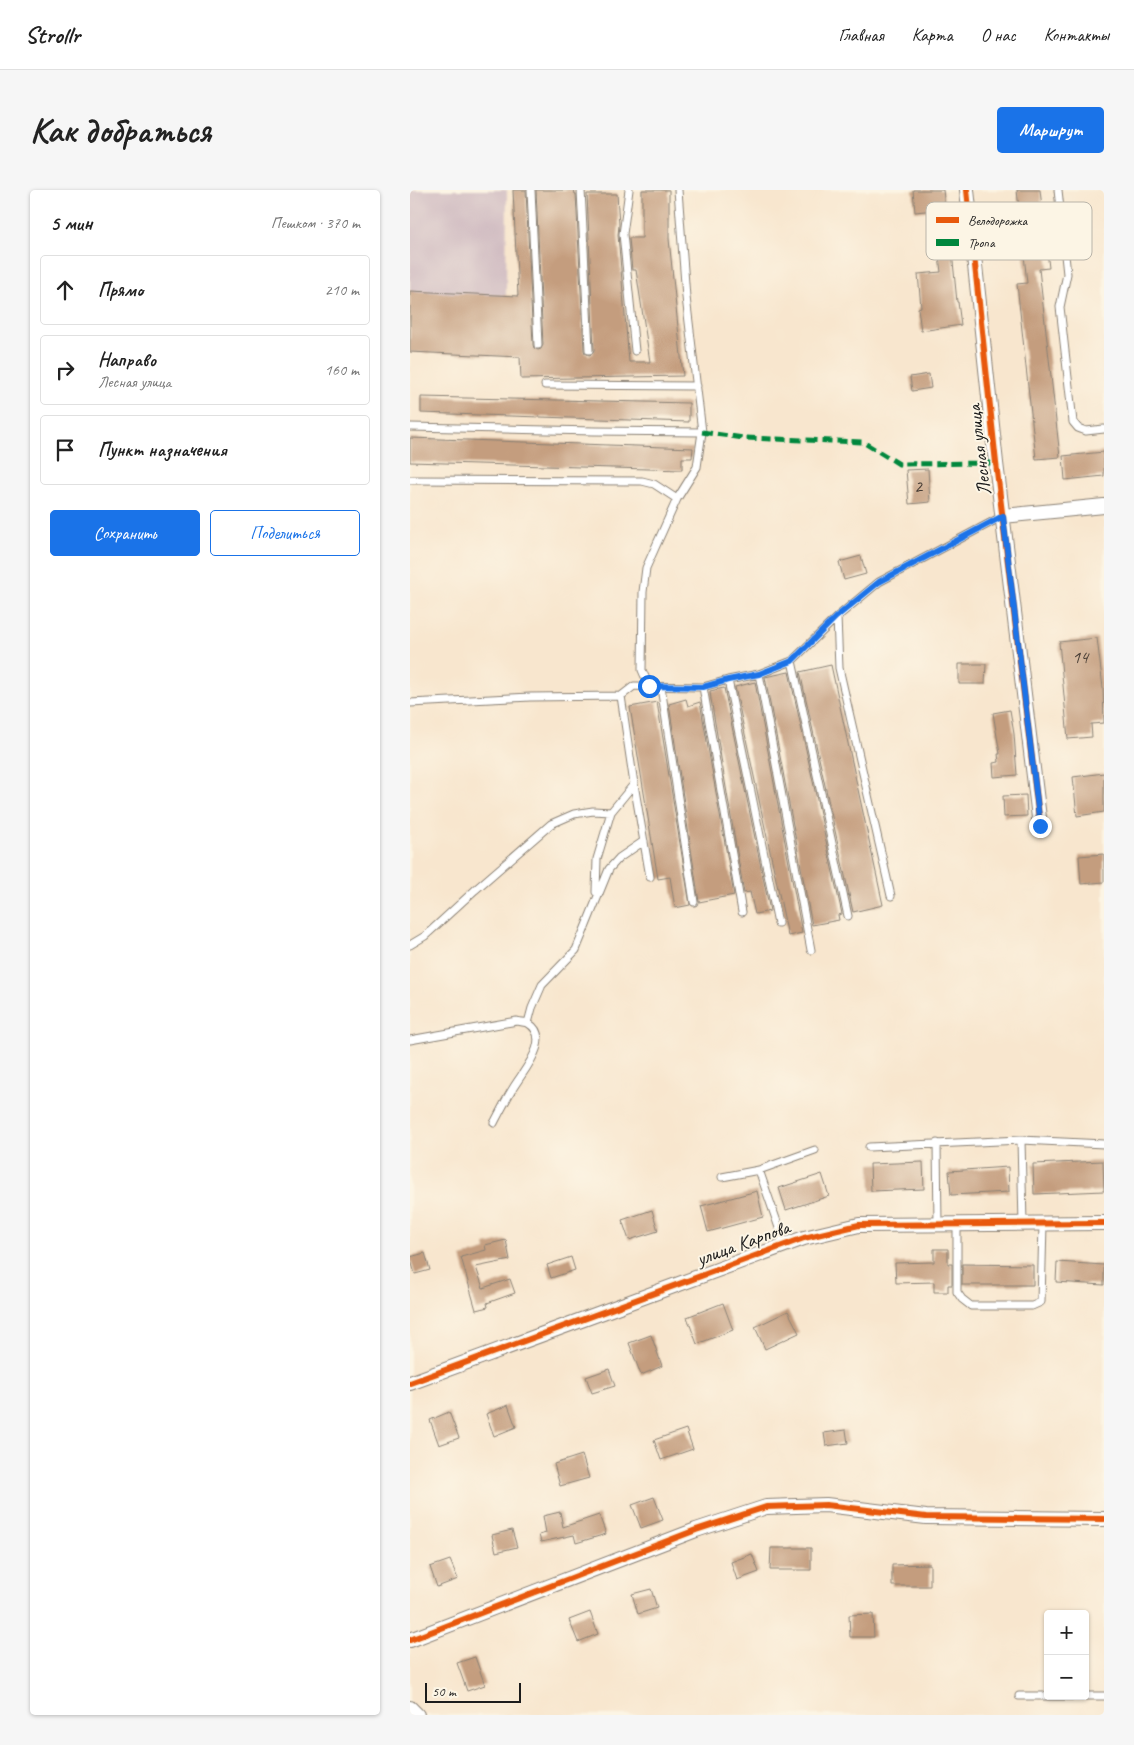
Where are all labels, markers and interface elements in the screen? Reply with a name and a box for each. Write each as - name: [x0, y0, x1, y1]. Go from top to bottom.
- text: Strollr: [25, 20, 80, 50]
- text: Главная: [839, 24, 884, 46]
- text: Карта: [912, 24, 953, 46]
- text: О нас: [981, 24, 1016, 46]
- text: Контакты: [1044, 24, 1109, 46]
- button: Маршрут: [997, 107, 1104, 153]
- text: Как добраться: [30, 108, 211, 153]
- legend: [926, 202, 1092, 260]
- text: 5 мин: [50, 210, 92, 236]
- text: Велодорожка: [968, 212, 1029, 229]
- text: Пешком · 370 m: [271, 213, 360, 233]
- text: Тропа: [968, 234, 996, 251]
- icon: ahead: [51, 276, 79, 304]
- text: Прямо: [98, 278, 143, 302]
- text: 210 m: [325, 280, 359, 300]
- text: Направо: [98, 348, 156, 372]
- icon: right: [51, 356, 79, 384]
- text: 160 m: [325, 360, 359, 380]
- text: Лесная улица: [98, 372, 171, 392]
- street label: Лесная улица: [961, 401, 997, 497]
- icon: arrive: [51, 436, 79, 464]
- text: Пункт назначения: [98, 438, 227, 462]
- house number: 2: [914, 475, 924, 497]
- button: Сохранить: [50, 510, 200, 556]
- button: Поделиться: [210, 510, 360, 556]
- house number: 14: [1072, 646, 1090, 668]
- route start: [638, 675, 661, 698]
- route end: [1029, 815, 1052, 838]
- street label: улица Карпова: [692, 1214, 795, 1272]
- map controls: [1044, 1610, 1089, 1700]
- button: +: [1044, 1610, 1089, 1655]
- button: −: [1044, 1655, 1089, 1700]
- scale bar: [425, 1680, 521, 1703]
- text: 50 m: [432, 1683, 456, 1700]

